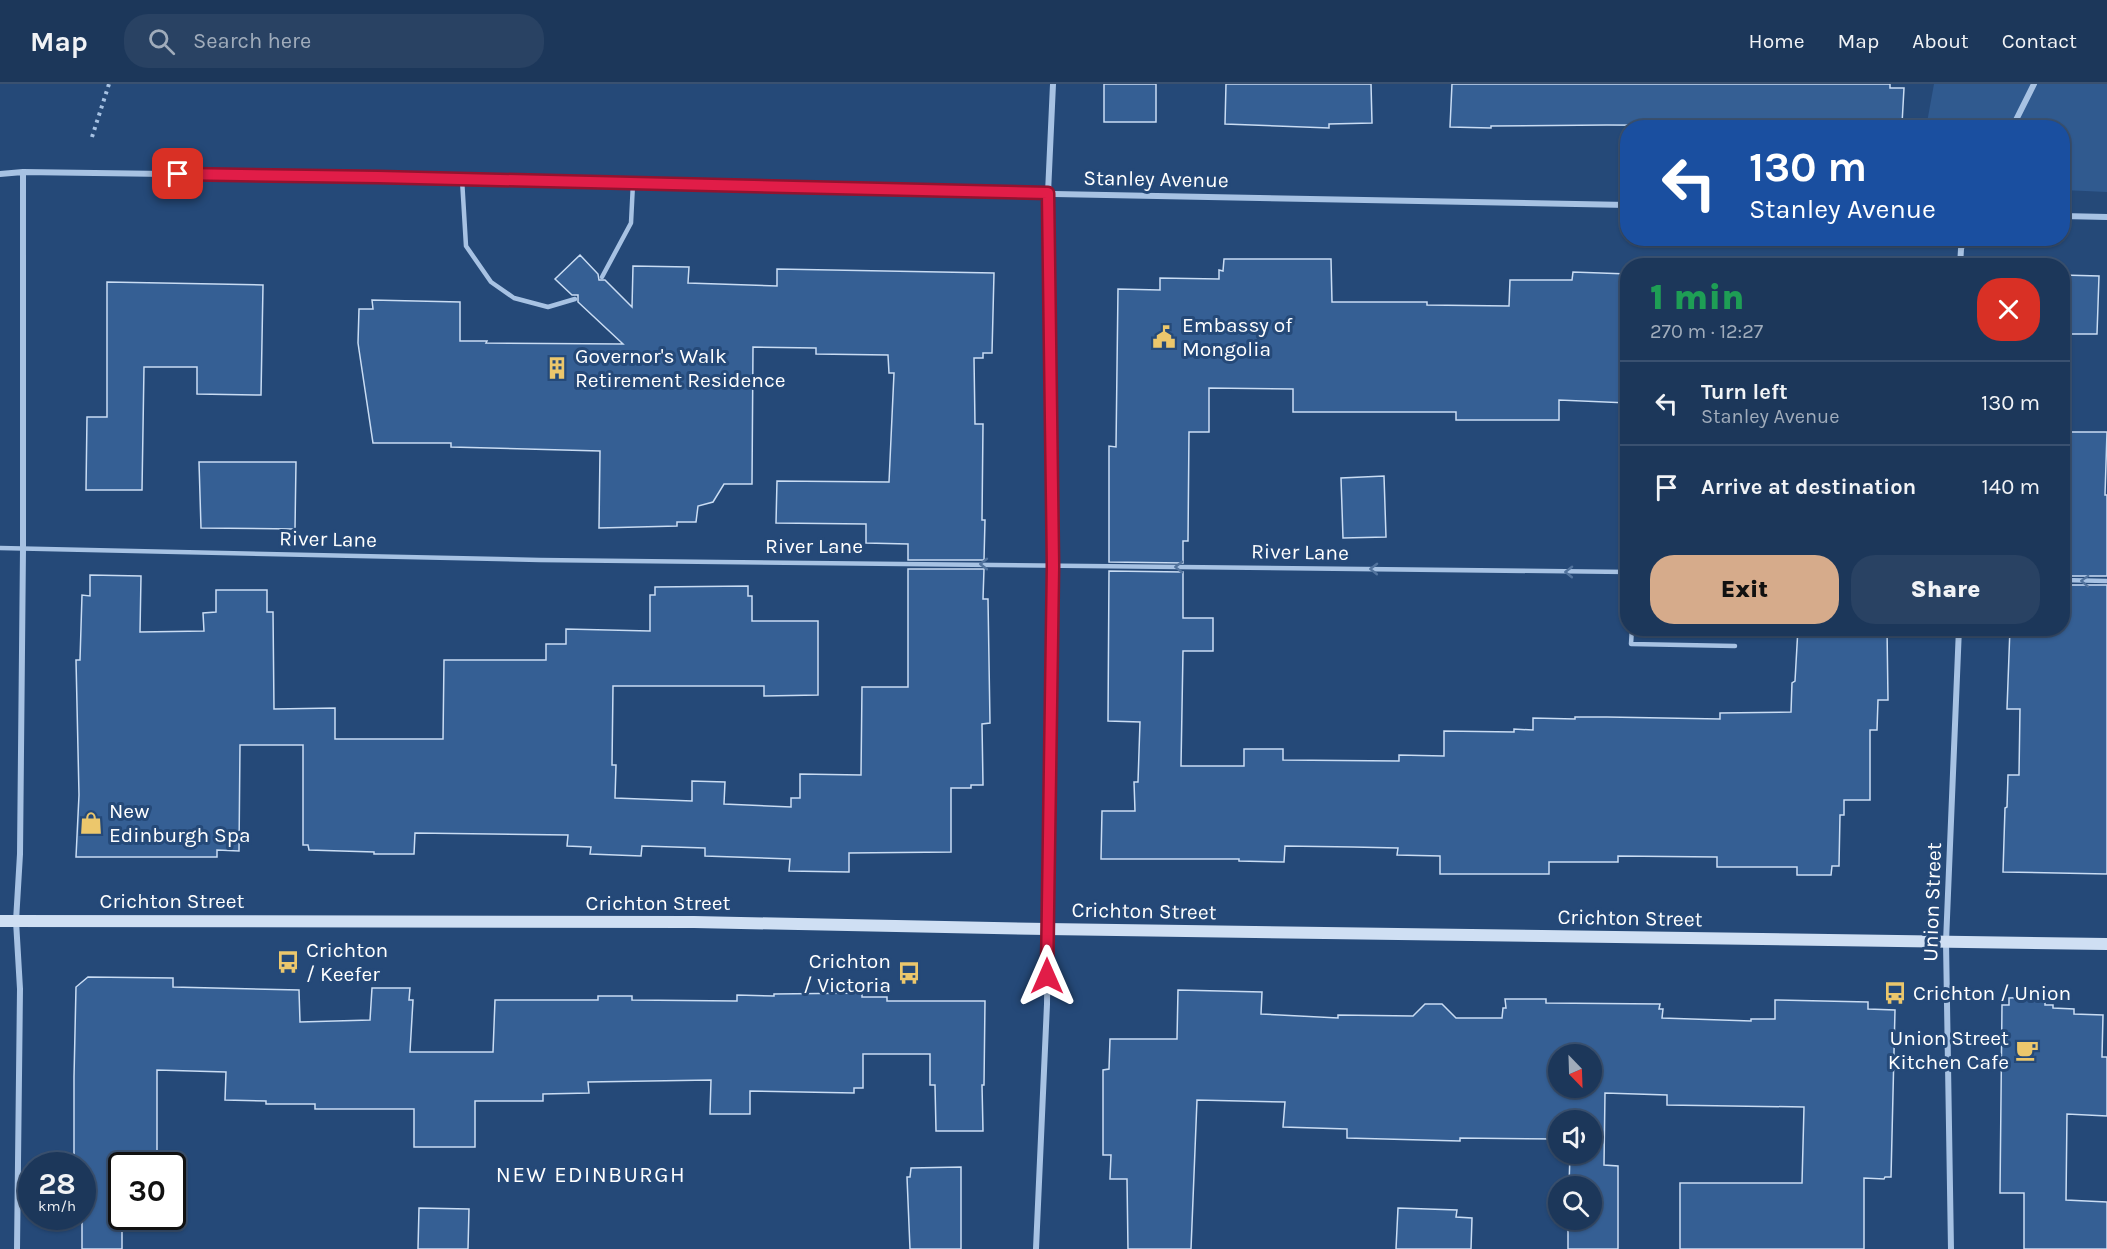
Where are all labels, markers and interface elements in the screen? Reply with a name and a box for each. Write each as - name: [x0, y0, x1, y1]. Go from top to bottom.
- search box: [124, 14, 544, 68]
- text: Map: [30, 25, 88, 58]
- icon: search: [145, 25, 178, 58]
- text: Search here: [193, 28, 311, 54]
- text: Home: [1749, 29, 1805, 53]
- text: Map: [1838, 29, 1879, 53]
- text: About: [1912, 29, 1969, 53]
- text: Contact: [2002, 29, 2077, 53]
- text: 130 m: [1749, 142, 1867, 192]
- icon: left: [1650, 144, 1728, 222]
- pin: [152, 148, 203, 199]
- icon: arrive: [161, 157, 194, 190]
- street label: Stanley Avenue: [1083, 166, 1229, 192]
- text: Stanley Avenue: [1749, 193, 1936, 225]
- text: 1 min: [1650, 276, 1744, 318]
- button: close: [1977, 278, 2040, 341]
- place label: Embassy of Mongolia: [1182, 313, 1293, 361]
- text: 270 m · 12:27: [1650, 320, 1763, 343]
- public building icon: Embassy of Mongolia: [1151, 324, 1177, 350]
- place label: Governor's Walk Retirement Residence: [575, 344, 786, 392]
- building icon: Governor's Walk Retirement Residence: [544, 355, 570, 381]
- text: Turn left: [1701, 379, 1788, 405]
- icon: left: [1650, 387, 1683, 420]
- text: 130 m: [1981, 390, 2040, 416]
- text: Stanley Avenue: [1701, 405, 1839, 428]
- icon: arrive: [1650, 471, 1683, 504]
- text: Arrive at destination: [1701, 474, 1916, 500]
- text: 140 m: [1982, 474, 2040, 500]
- street label: River Lane: [279, 526, 377, 552]
- street label: River Lane: [765, 534, 863, 558]
- street label: River Lane: [1251, 539, 1349, 565]
- button: Exit: [1650, 555, 1839, 624]
- button: Share: [1851, 555, 2040, 624]
- one-way arrow: [980, 558, 989, 570]
- one-way arrow: [1175, 561, 1184, 573]
- one-way arrow: [1370, 563, 1379, 575]
- one-way arrow: [1565, 566, 1574, 578]
- one-way arrow: [2080, 574, 2089, 587]
- place label: New Edinburgh Spa: [109, 799, 251, 847]
- shop icon: New Edinburgh Spa: [78, 810, 104, 836]
- street label: Union Street: [1918, 842, 1946, 962]
- street label: Crichton Street: [100, 889, 245, 913]
- street label: Crichton Street: [586, 891, 731, 915]
- street label: Crichton Street: [1071, 898, 1217, 924]
- street label: Crichton Street: [1557, 905, 1703, 931]
- place label: Crichton / Keefer: [306, 938, 388, 986]
- position arrow: [1015, 944, 1079, 1008]
- bus stop icon: Crichton / Keefer: [275, 949, 301, 975]
- place label: Crichton / Victoria: [803, 949, 891, 997]
- bus stop icon: Crichton / Victoria: [896, 960, 922, 986]
- bus stop icon: Crichton / Union: [1882, 980, 1908, 1006]
- place label: Crichton / Union: [1913, 981, 2071, 1005]
- place label: Union Street Kitchen Cafe: [1888, 1026, 2009, 1074]
- cafe icon: Union Street Kitchen Cafe: [2014, 1037, 2040, 1063]
- north arrow: [1548, 1044, 1602, 1098]
- map controls: [1548, 1044, 1602, 1230]
- button: sound: [1548, 1110, 1602, 1164]
- speed limit sign: 30: [108, 1152, 186, 1230]
- district label: NEW EDINBURGH: [496, 1162, 686, 1188]
- text: 28: [38, 1166, 76, 1202]
- button: search: [1548, 1176, 1602, 1230]
- text: km/h: [38, 1197, 76, 1215]

